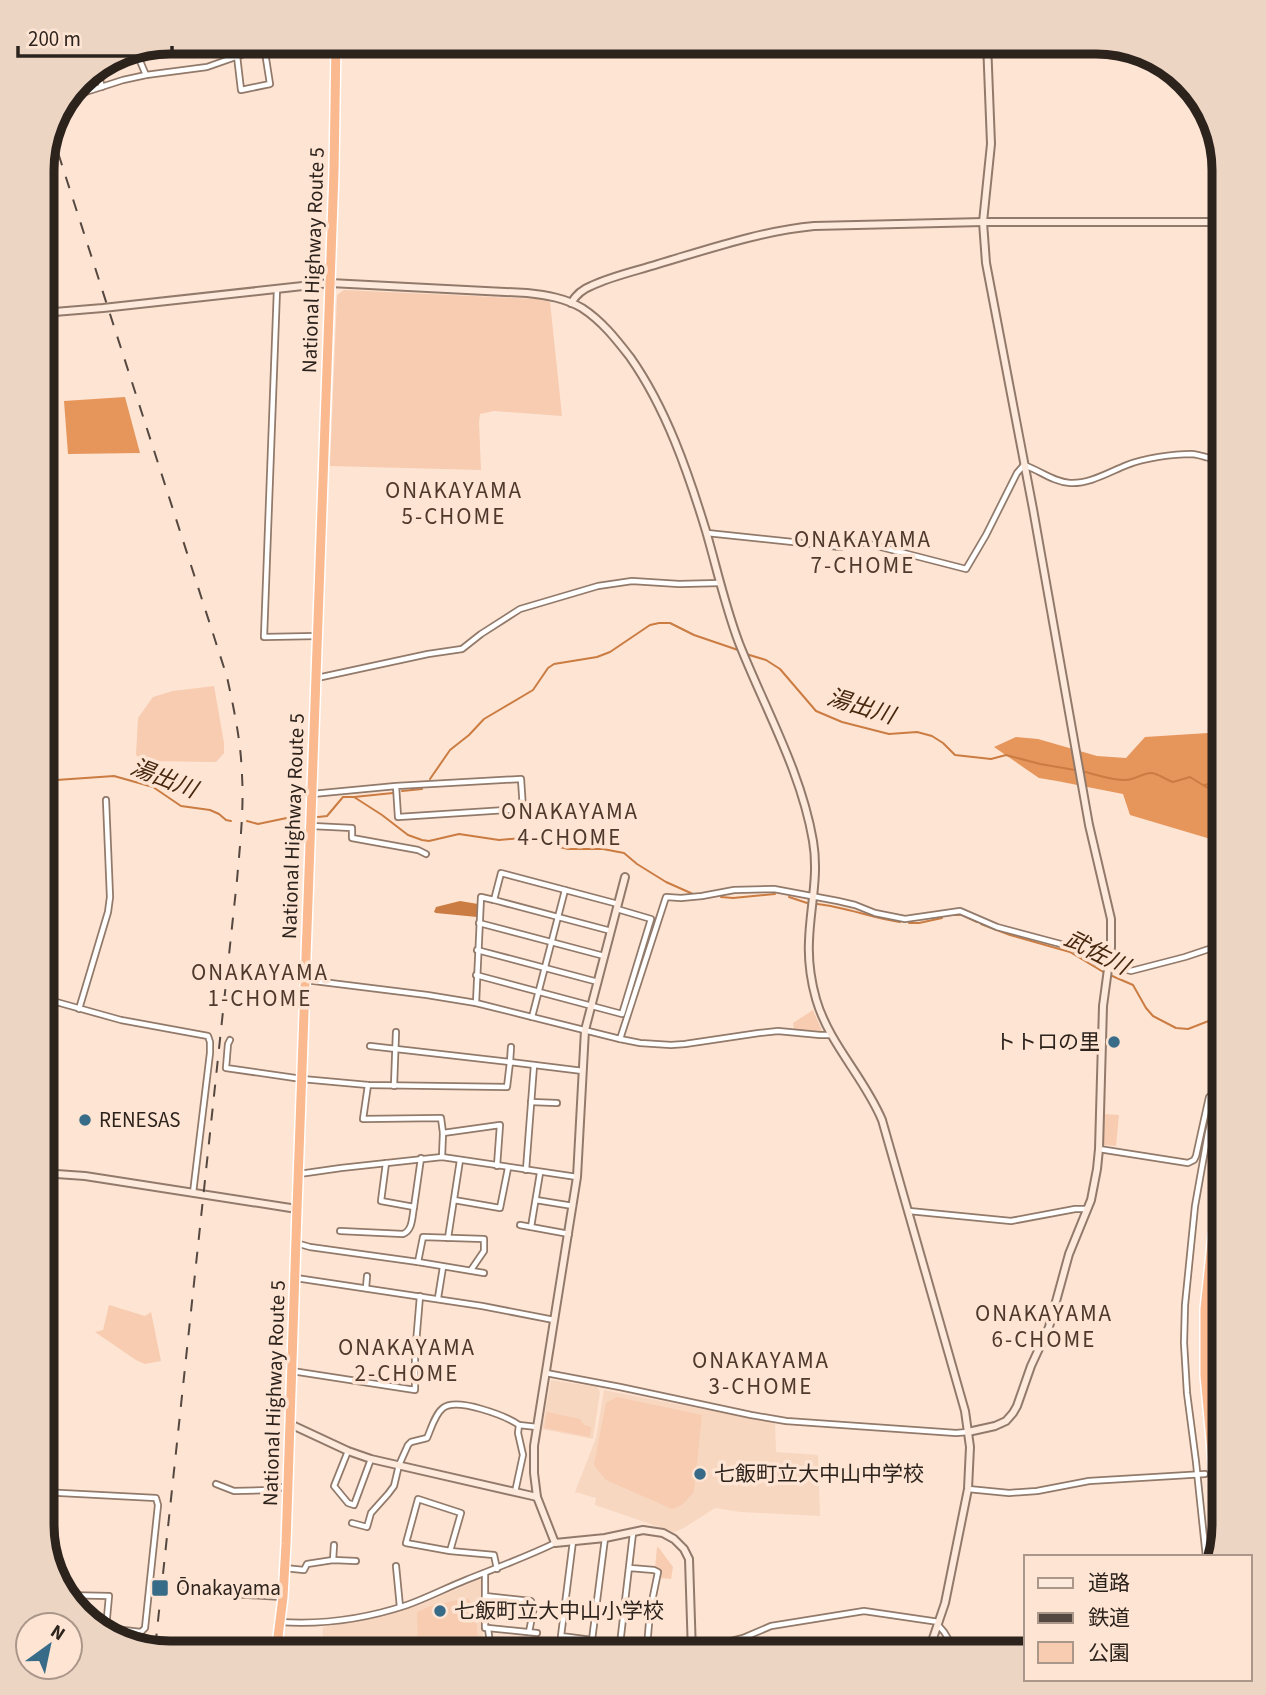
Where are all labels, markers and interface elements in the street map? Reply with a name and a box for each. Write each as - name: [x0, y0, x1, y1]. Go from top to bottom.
- scale bar: [18, 14, 172, 58]
- text: 200 m: [28, 24, 81, 54]
- street label: National Highway Route 5: [294, 147, 332, 373]
- district label: ONAKAYAMA 5-CHOME: [385, 474, 523, 533]
- district label: ONAKAYAMA 7-CHOME: [794, 523, 932, 582]
- water label: 湯出川: [823, 681, 902, 733]
- street label: National Highway Route 5: [274, 713, 312, 939]
- water label: 湯出川: [126, 751, 205, 807]
- district label: ONAKAYAMA 4-CHOME: [501, 795, 639, 854]
- water label: 武佐川: [1059, 922, 1138, 984]
- district label: ONAKAYAMA 1-CHOME: [191, 956, 329, 1015]
- place label: トトロの里: [995, 1027, 1100, 1057]
- marker: トトロの里: [1106, 1034, 1122, 1050]
- place label: RENESAS: [99, 1105, 181, 1135]
- marker: RENESAS: [77, 1112, 93, 1128]
- street label: National Highway Route 5: [255, 1280, 293, 1506]
- district label: ONAKAYAMA 6-CHOME: [975, 1297, 1113, 1356]
- district label: ONAKAYAMA 2-CHOME: [338, 1331, 476, 1390]
- district label: ONAKAYAMA 3-CHOME: [692, 1344, 830, 1403]
- place label: 七飯町立大中山中学校: [714, 1459, 924, 1489]
- marker: 七飯町立大中山中学校: [692, 1466, 708, 1482]
- legend: [1024, 1555, 1252, 1681]
- text: 道路: [1088, 1568, 1130, 1598]
- place label: Ōnakayama: [176, 1573, 281, 1603]
- marker: Ōnakayama: [150, 1578, 170, 1598]
- place label: 七飯町立大中山小学校: [454, 1596, 664, 1626]
- marker: 七飯町立大中山小学校: [432, 1603, 448, 1619]
- text: 鉄道: [1088, 1603, 1130, 1633]
- north arrow: [14, 1611, 84, 1681]
- text: N: [45, 1618, 70, 1648]
- text: 公園: [1088, 1638, 1130, 1668]

